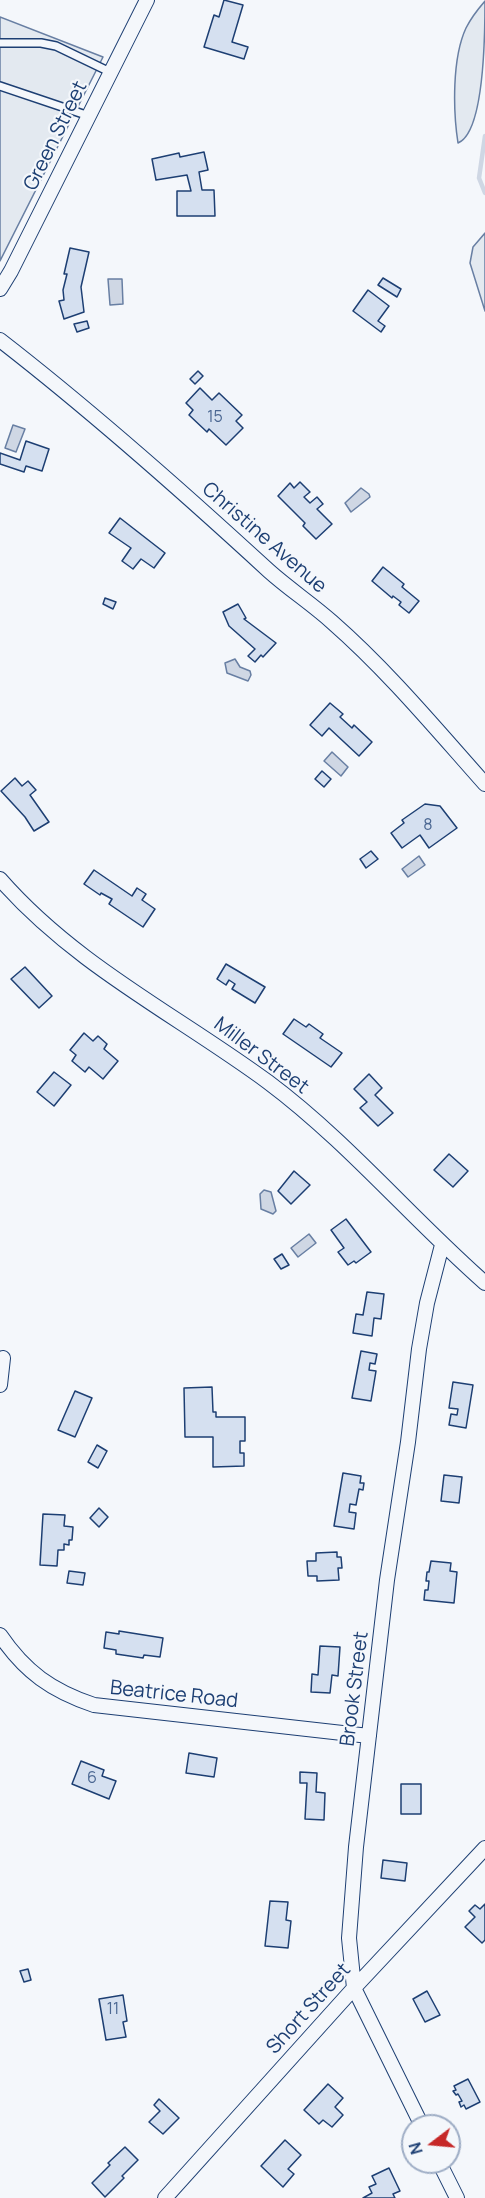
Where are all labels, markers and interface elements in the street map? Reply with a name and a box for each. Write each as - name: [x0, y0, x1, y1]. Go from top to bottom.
- street label: Green Street: [19, 77, 93, 195]
- house number: 15: [207, 408, 223, 428]
- street label: Christine Avenue: [197, 477, 331, 599]
- house number: 8: [423, 816, 433, 836]
- street label: Miller Street: [209, 1013, 313, 1099]
- street label: Brook Street: [336, 1630, 374, 1748]
- street label: Beatrice Road: [109, 1676, 239, 1714]
- house number: 6: [87, 1769, 97, 1789]
- street label: Short Street: [262, 1959, 356, 2059]
- house number: 11: [107, 2000, 119, 2020]
- north arrow: [401, 2114, 461, 2174]
- text: N: [403, 2140, 428, 2157]

